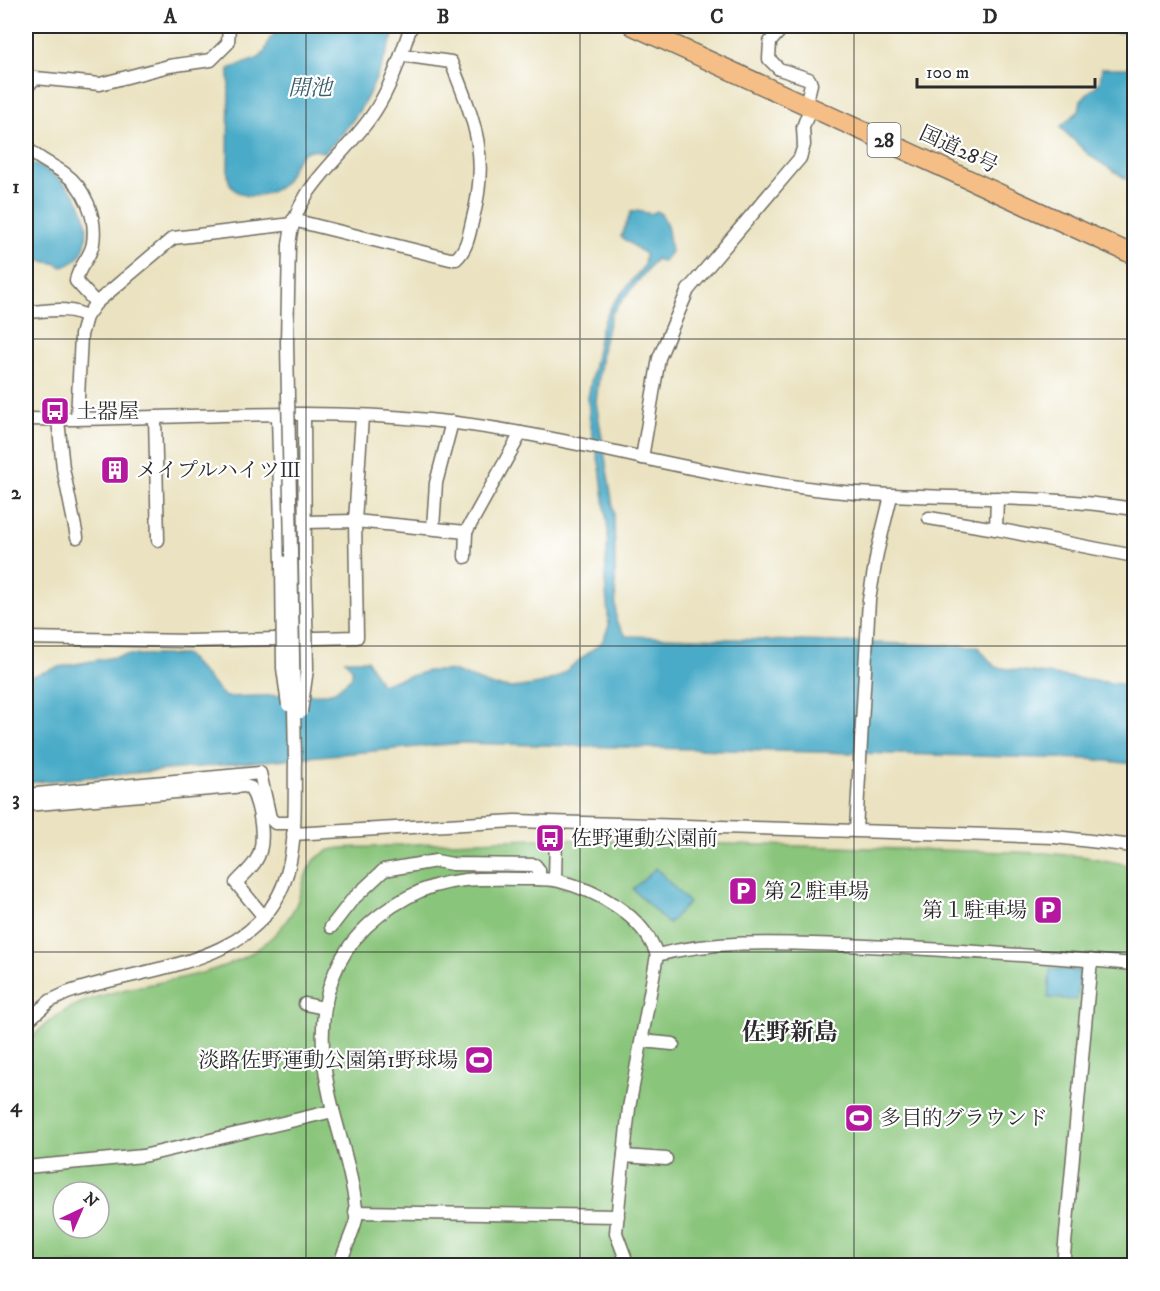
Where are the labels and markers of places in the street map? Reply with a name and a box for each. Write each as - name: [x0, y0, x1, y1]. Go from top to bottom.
- bus stop icon: 土器屋: [39, 395, 71, 427]
- place label: 土器屋: [76, 399, 139, 425]
- building icon: メイプルハイツⅢ: [99, 454, 131, 486]
- place label: メイプルハイツⅢ: [136, 458, 301, 484]
- bus stop icon: 佐野運動公園前: [534, 822, 566, 854]
- place label: 佐野運動公園前: [571, 826, 718, 852]
- parking icon: 第２駐車場: [727, 875, 759, 907]
- place label: 第２駐車場: [764, 879, 869, 905]
- parking icon: 第１駐車場: [1032, 894, 1064, 926]
- place label: 第１駐車場: [922, 898, 1027, 924]
- sports icon: 淡路佐野運動公園第1野球場: [463, 1044, 495, 1076]
- place label: 淡路佐野運動公園第1野球場: [198, 1048, 458, 1074]
- sports icon: 多目的グラウンド: [843, 1102, 875, 1134]
- place label: 多目的グラウンド: [880, 1106, 1048, 1132]

